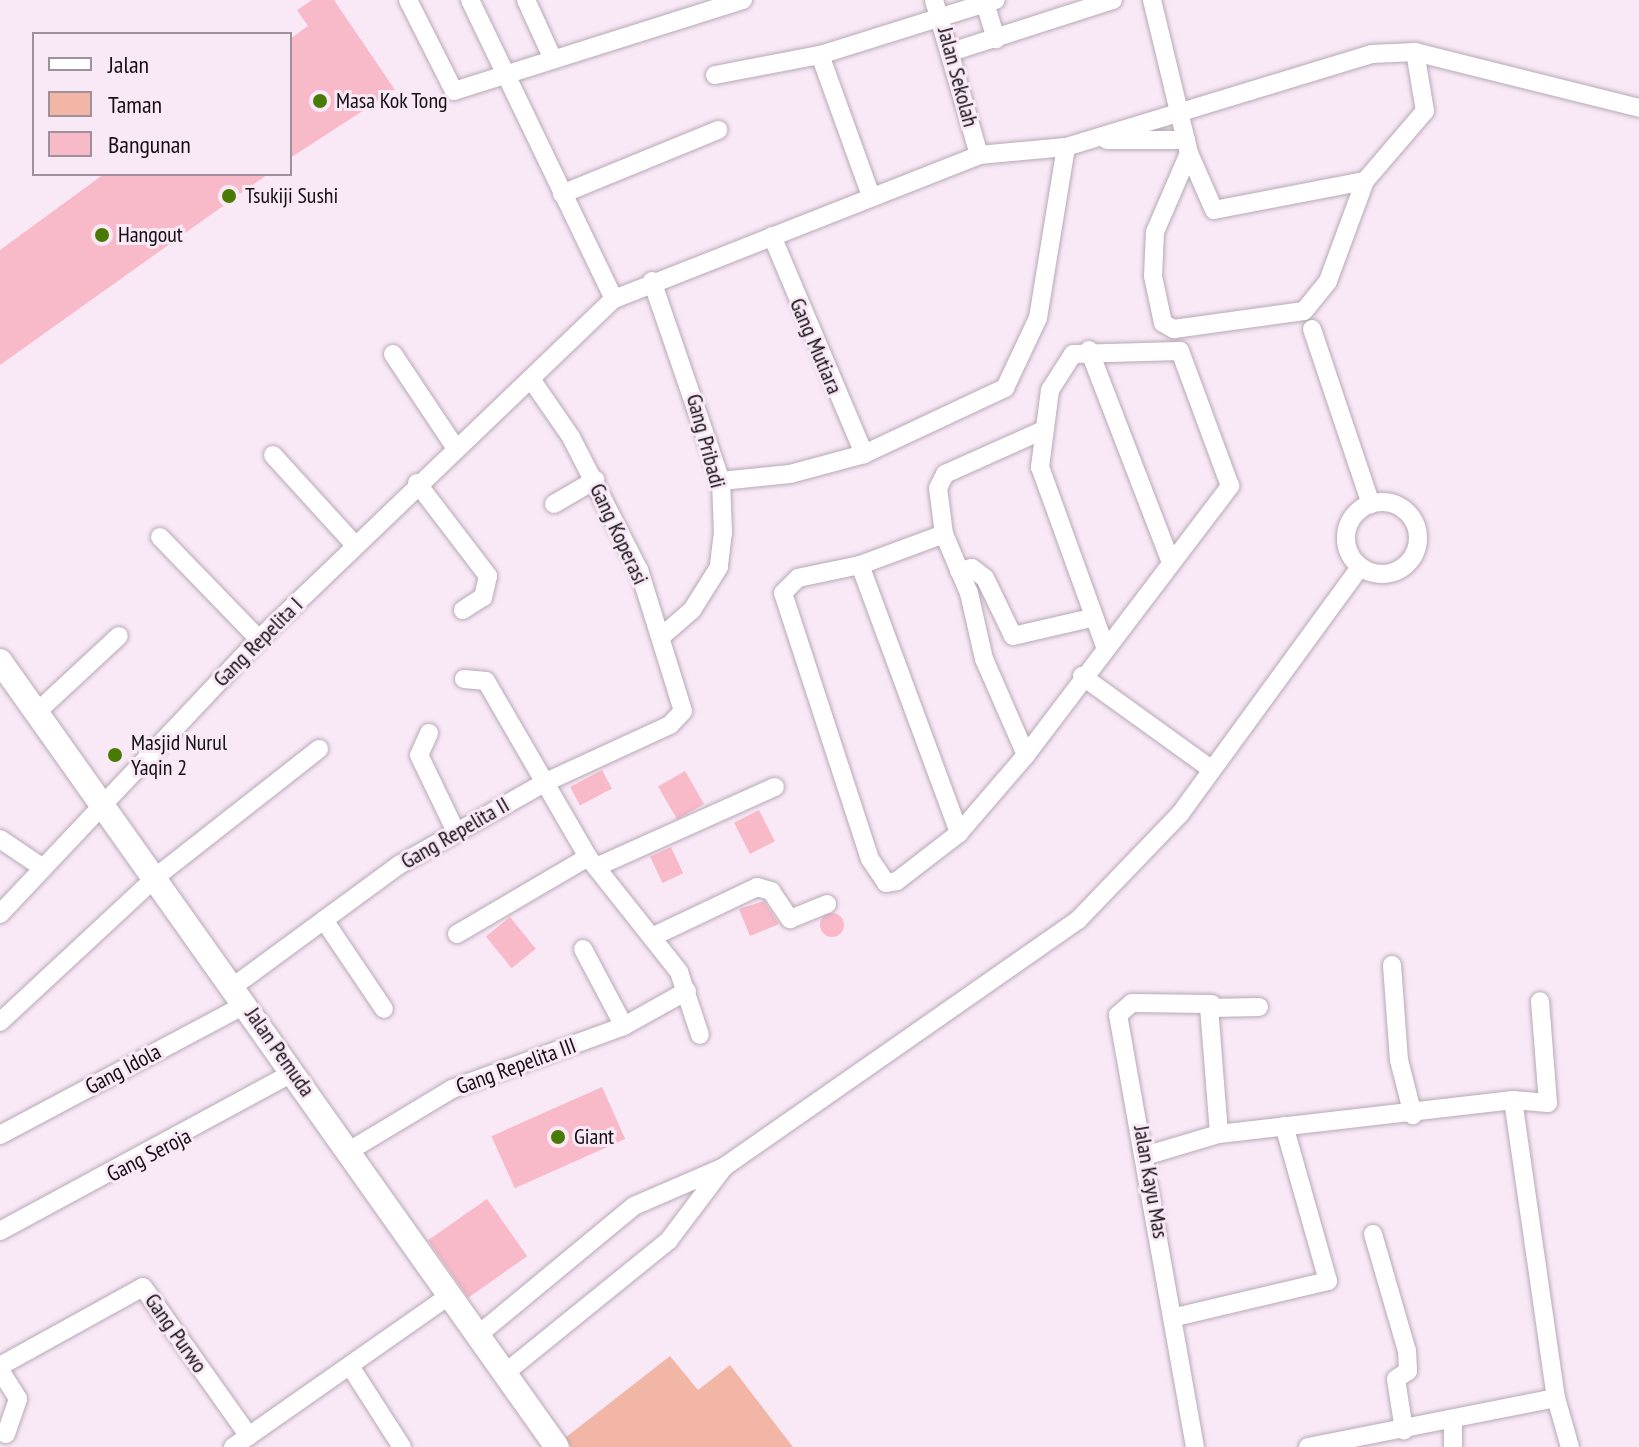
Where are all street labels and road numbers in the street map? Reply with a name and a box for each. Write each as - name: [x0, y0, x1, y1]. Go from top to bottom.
- street label: Jalan Sekolah: [932, 24, 984, 130]
- street label: Gang Mutiara: [784, 294, 848, 398]
- street label: Gang Pribadi: [681, 391, 731, 491]
- street label: Gang Koperasi: [584, 479, 654, 589]
- street label: Gang Repelita I: [208, 592, 308, 692]
- street label: Gang Repelita II: [396, 791, 514, 875]
- street label: Jalan Pemuda: [240, 1002, 320, 1102]
- street label: Gang Repelita III: [452, 1032, 580, 1100]
- street label: Gang Idola: [81, 1038, 165, 1100]
- street label: Gang Seroja: [102, 1123, 196, 1187]
- street label: Jalan Kayu Mas: [1128, 1123, 1174, 1241]
- street label: Gang Purwo: [139, 1288, 213, 1378]

